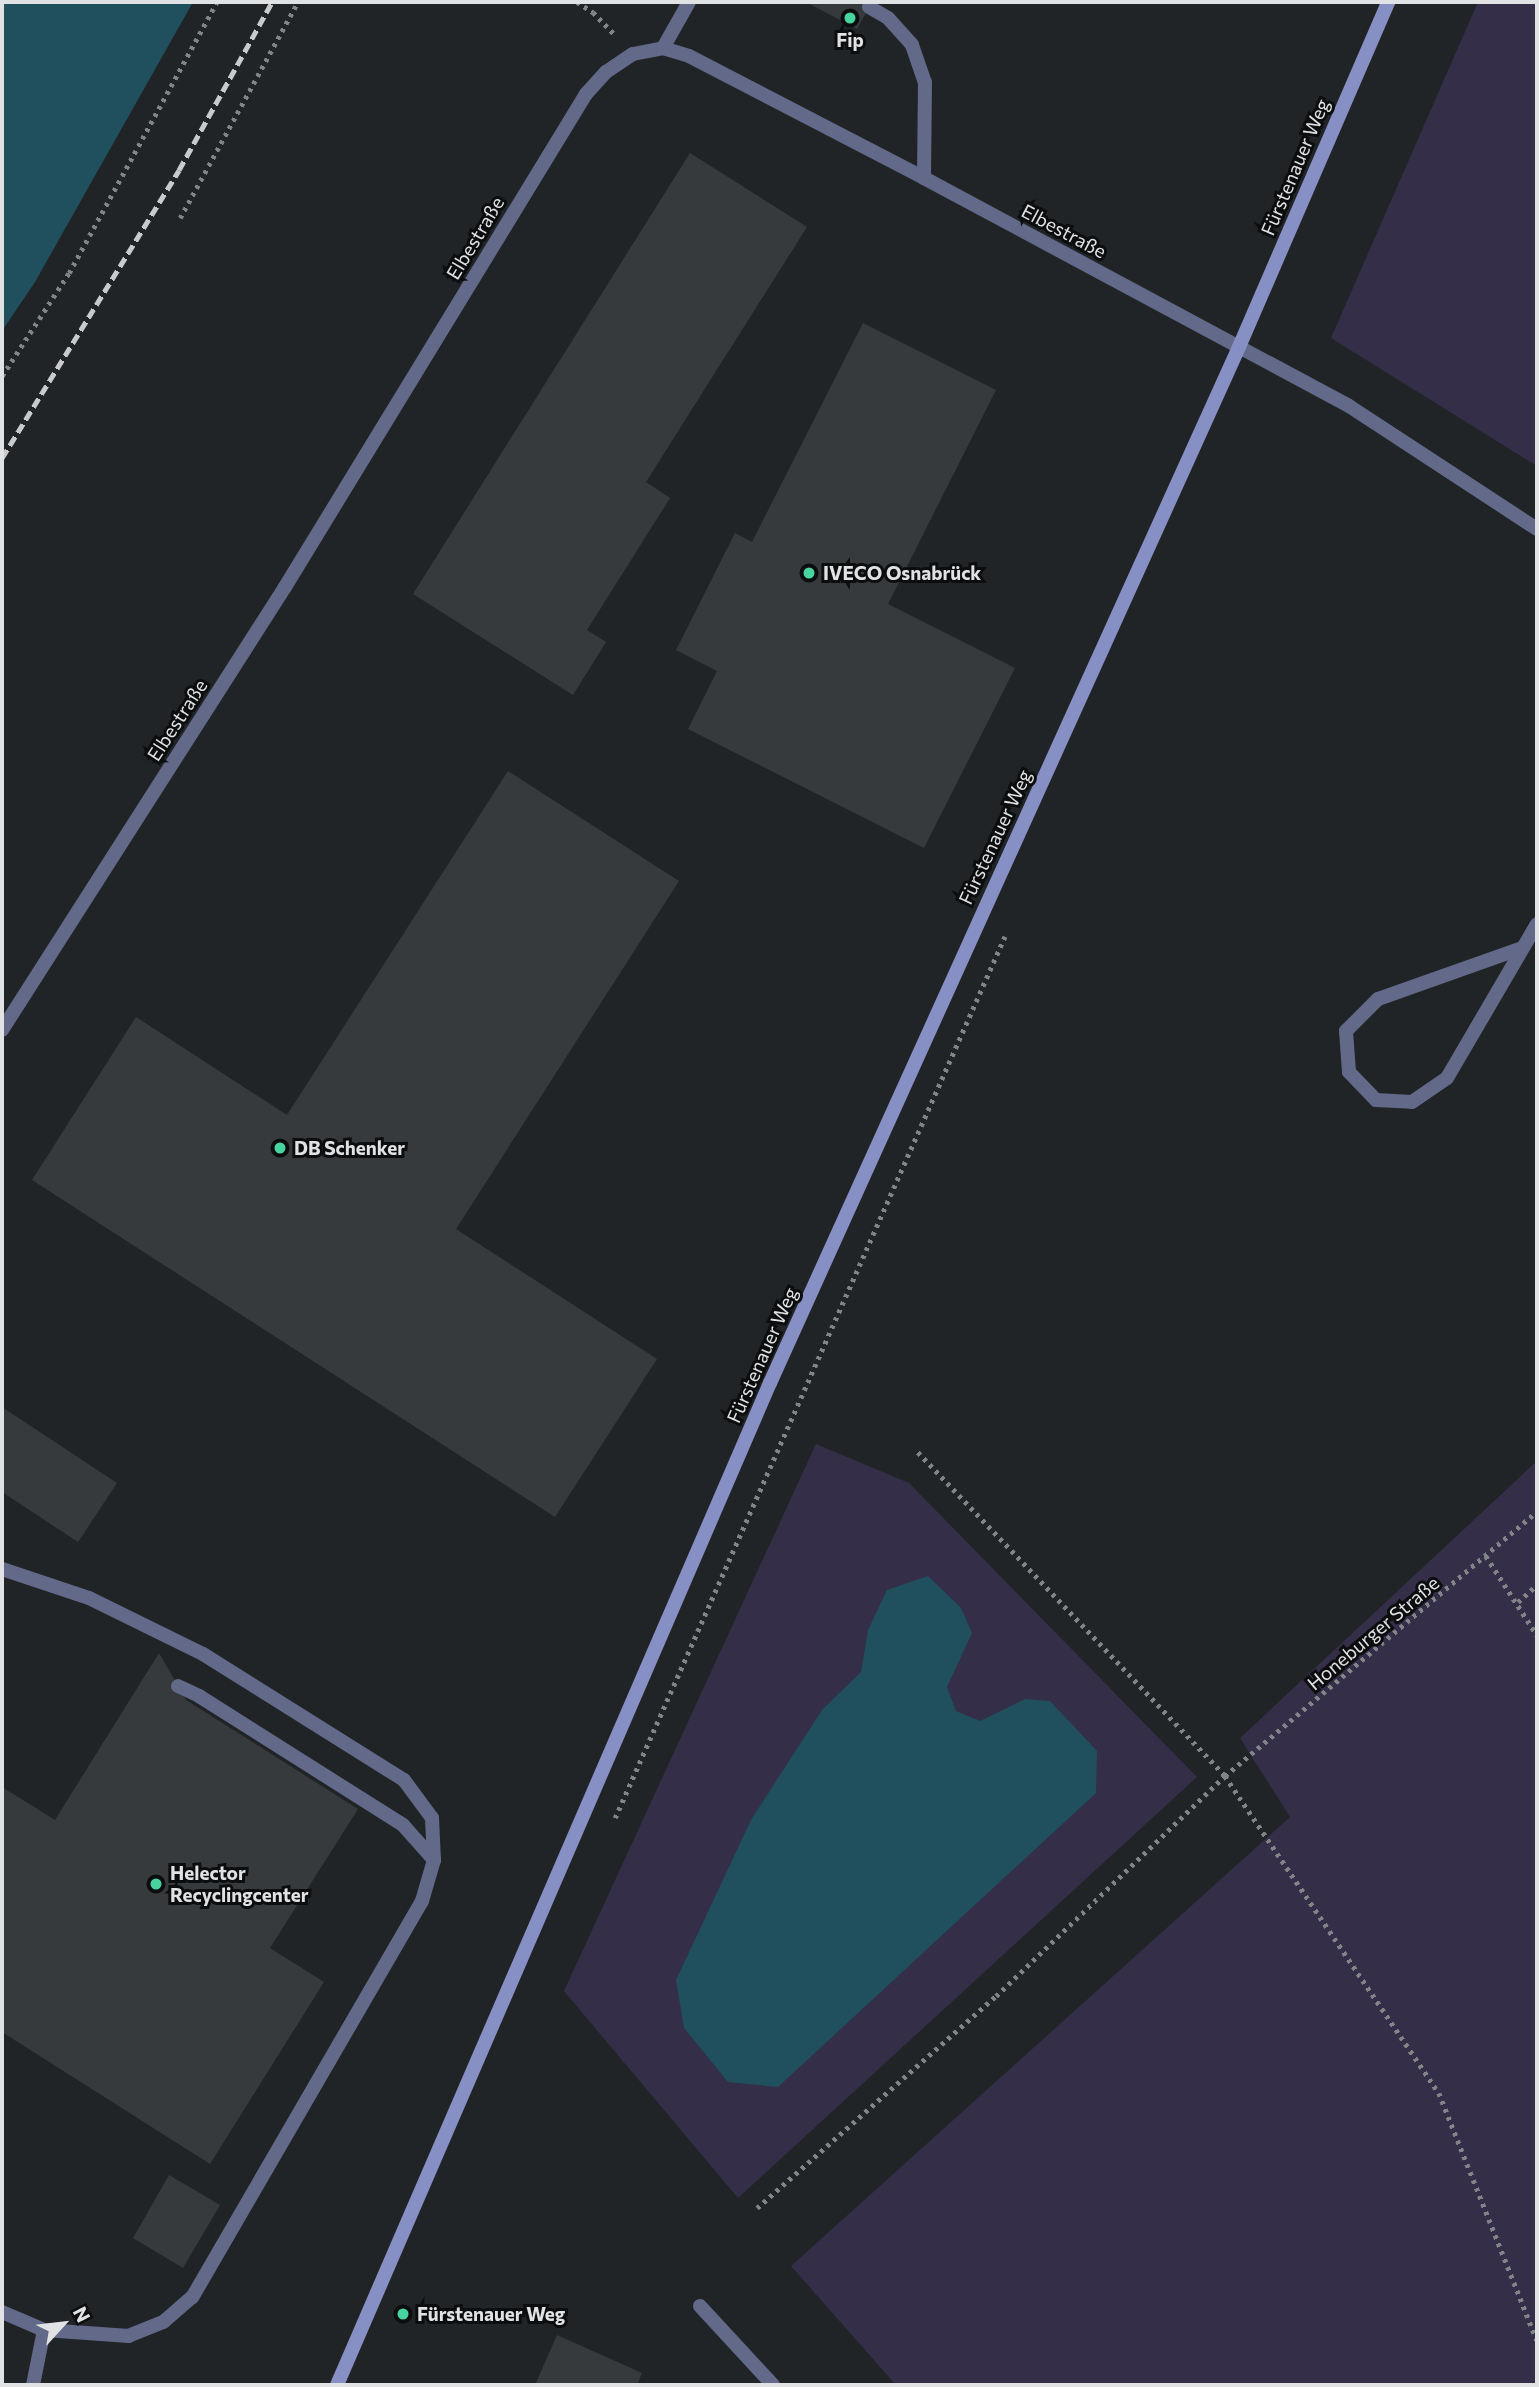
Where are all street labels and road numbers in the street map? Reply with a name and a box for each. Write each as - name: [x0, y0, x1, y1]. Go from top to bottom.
- street label: Fürstenauer Weg: [1256, 95, 1334, 239]
- street label: Elbestraße: [441, 192, 509, 284]
- street label: Elbestraße: [1018, 199, 1110, 263]
- street label: Elbestraße: [142, 675, 212, 765]
- street label: Fürstenauer Weg: [954, 766, 1036, 908]
- street label: Fürstenauer Weg: [722, 1284, 802, 1426]
- street label: Honeburger Straße: [1303, 1571, 1443, 1695]

